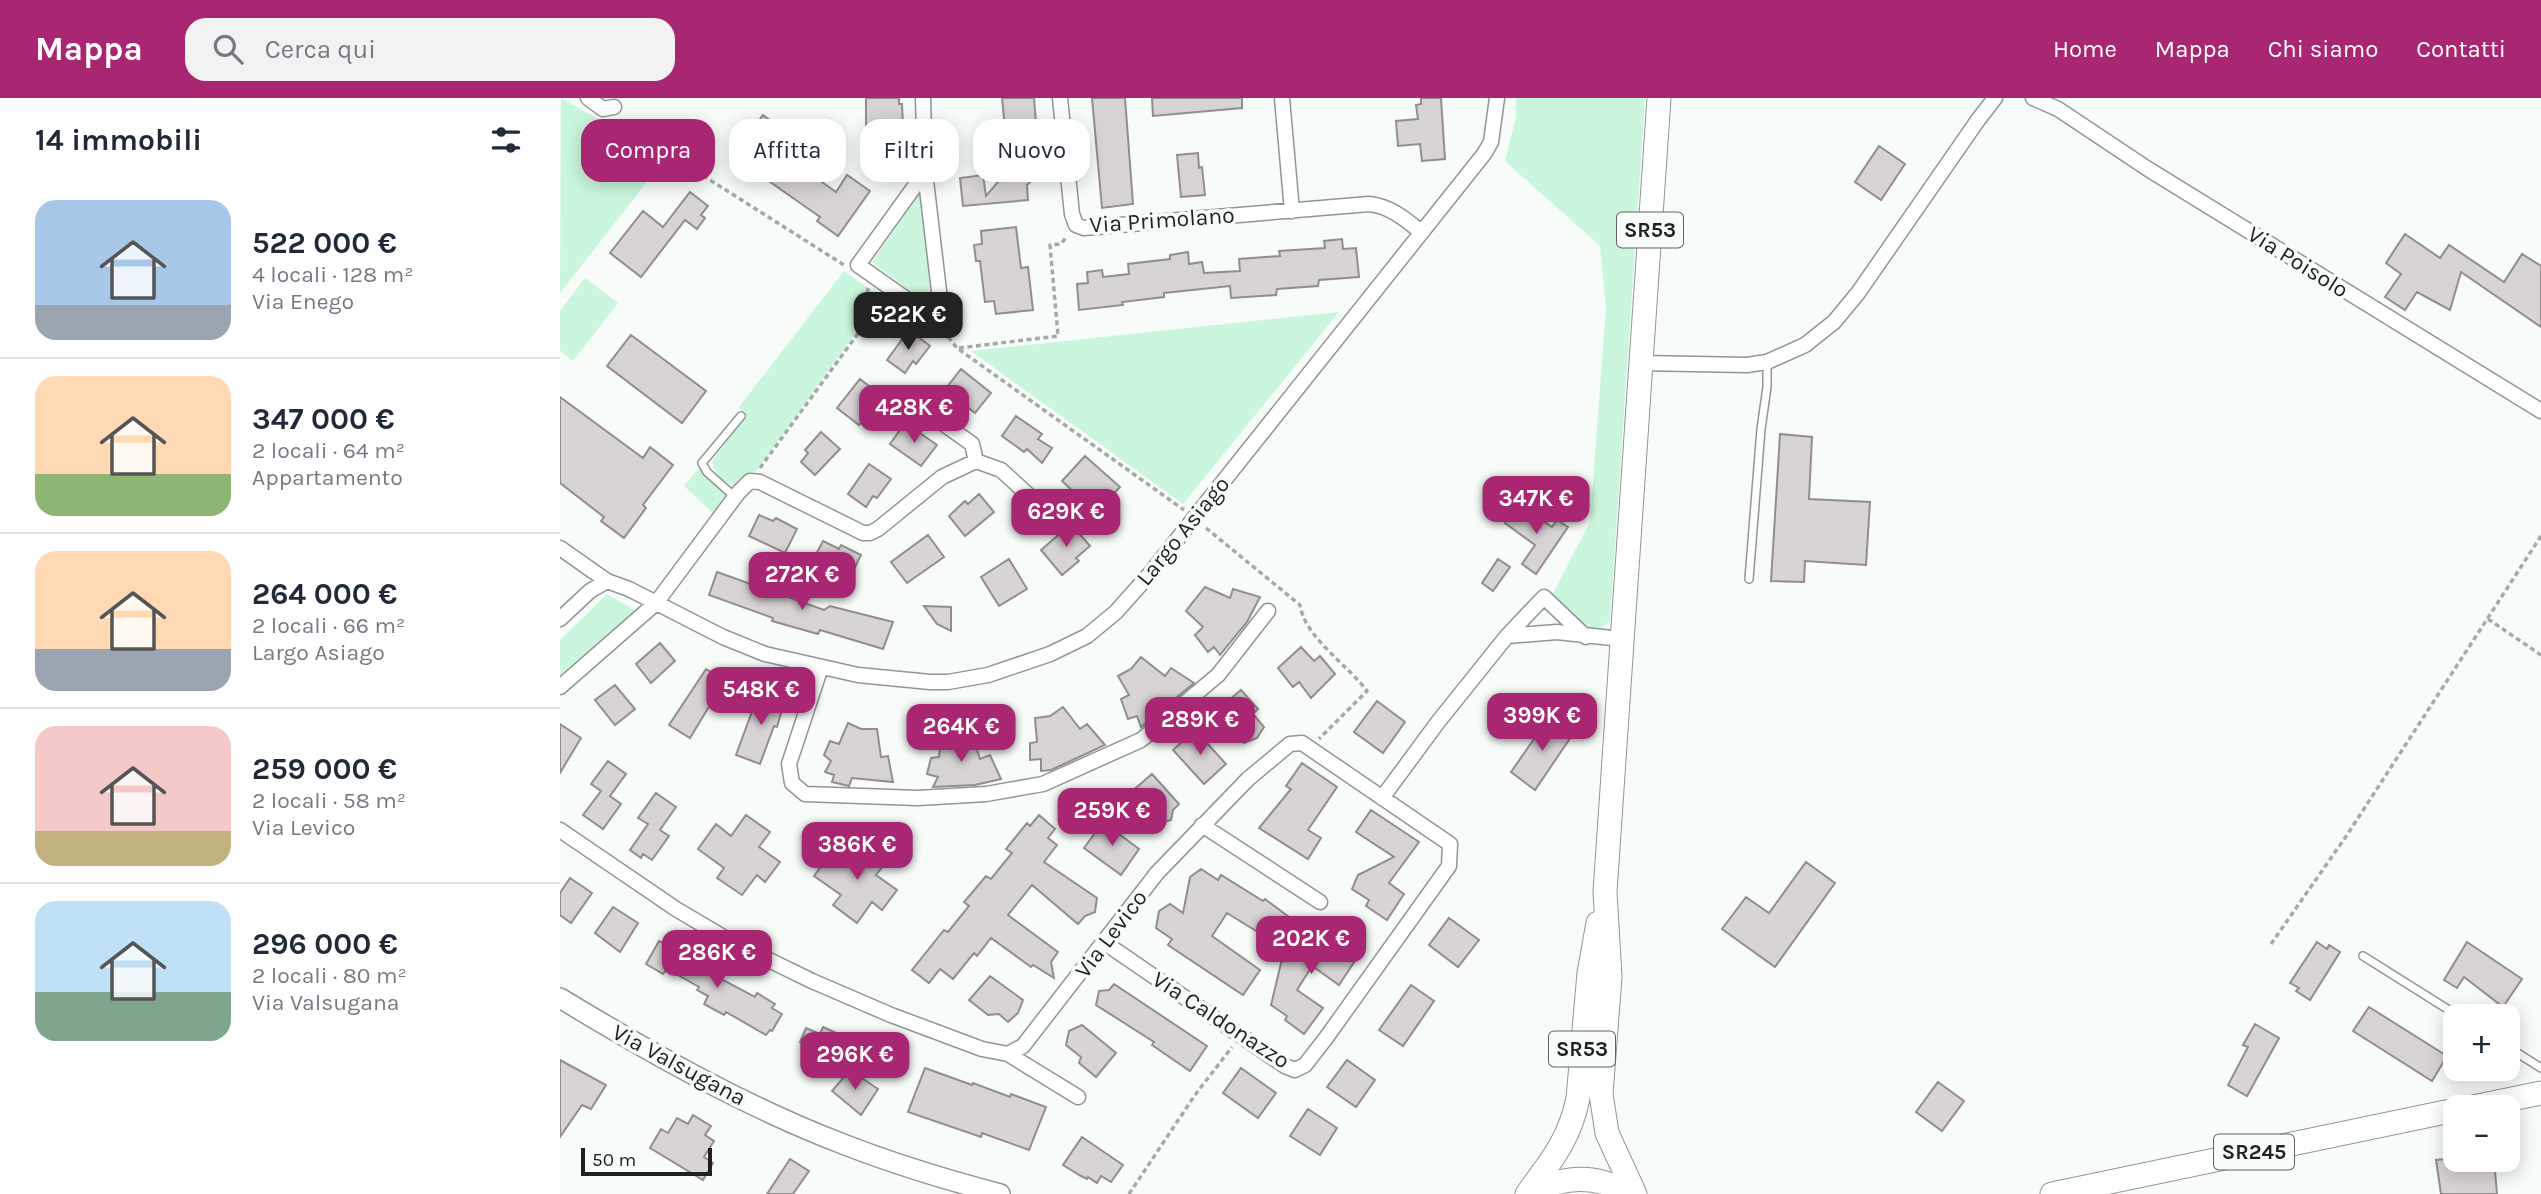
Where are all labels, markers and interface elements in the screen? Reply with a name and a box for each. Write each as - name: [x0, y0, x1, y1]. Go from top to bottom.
- search box: [185, 18, 675, 81]
- text: Mappa: [35, 30, 143, 68]
- icon: search: [209, 30, 247, 68]
- text: Cerca qui: [265, 34, 376, 65]
- text: Home: [2053, 35, 2117, 63]
- text: Mappa: [2155, 35, 2230, 63]
- text: Chi siamo: [2268, 35, 2378, 63]
- text: Contatti: [2416, 35, 2506, 63]
- chip: Compra: [581, 119, 715, 182]
- chip: Affitta: [729, 119, 846, 182]
- chip: Filtri: [860, 119, 959, 182]
- chip: Nuovo: [973, 119, 1090, 182]
- icon: filters: [487, 121, 525, 159]
- text: 14 immobili: [35, 122, 202, 158]
- street label: Via Primolano: [1089, 201, 1235, 239]
- road number: SR53: [1617, 212, 1683, 248]
- street label: Via Poisolo: [2243, 220, 2353, 304]
- text: 522 000 €: [252, 225, 397, 261]
- icon: home: [91, 228, 175, 312]
- text: 4 locali · 128 m²: [252, 261, 413, 288]
- text: Via Enego: [252, 288, 354, 315]
- pin: 522K €: [851, 292, 965, 352]
- text: 522K €: [870, 301, 946, 328]
- pin: 428K €: [857, 386, 971, 445]
- text: 428K €: [875, 394, 953, 421]
- text: 347 000 €: [252, 401, 395, 437]
- icon: home: [91, 404, 175, 488]
- text: 2 locali · 64 m²: [252, 437, 405, 464]
- text: Appartamento: [252, 464, 403, 491]
- street label: Largo Asiago: [1131, 471, 1235, 591]
- pin: 347K €: [1479, 476, 1593, 536]
- text: 347K €: [1499, 485, 1573, 512]
- pin: 629K €: [1009, 490, 1123, 549]
- text: 629K €: [1027, 498, 1105, 525]
- pin: 272K €: [745, 552, 859, 612]
- text: 272K €: [765, 561, 839, 588]
- text: 264 000 €: [252, 576, 397, 612]
- icon: home: [91, 579, 175, 663]
- text: 2 locali · 66 m²: [252, 612, 405, 639]
- text: Largo Asiago: [252, 639, 385, 666]
- pin: 548K €: [704, 668, 818, 727]
- text: 548K €: [722, 676, 800, 703]
- pin: 399K €: [1485, 694, 1599, 753]
- pin: 289K €: [1143, 698, 1257, 757]
- text: 399K €: [1503, 702, 1581, 729]
- pin: 264K €: [904, 704, 1018, 764]
- text: 289K €: [1161, 706, 1239, 733]
- text: 264K €: [923, 713, 1000, 740]
- text: 259 000 €: [252, 751, 397, 787]
- icon: home: [91, 754, 175, 838]
- text: 2 locali · 58 m²: [252, 787, 406, 814]
- pin: 259K €: [1055, 788, 1169, 848]
- text: 259K €: [1074, 797, 1150, 824]
- text: Via Levico: [252, 814, 355, 841]
- pin: 386K €: [800, 822, 914, 882]
- text: 386K €: [818, 831, 896, 858]
- street label: Via Levico: [1069, 885, 1153, 983]
- pin: 202K €: [1254, 916, 1368, 976]
- text: 202K €: [1272, 925, 1350, 952]
- text: 296 000 €: [252, 926, 398, 962]
- icon: home: [91, 929, 175, 1013]
- pin: 286K €: [660, 930, 774, 990]
- text: 286K €: [678, 939, 756, 966]
- text: 2 locali · 80 m²: [252, 962, 407, 989]
- street label: Via Caldonazzo: [1147, 966, 1295, 1074]
- text: Via Valsugana: [252, 989, 399, 1016]
- map controls: [2443, 1004, 2520, 1172]
- button: +: [2443, 1004, 2520, 1081]
- street label: Via Valsugana: [608, 1018, 750, 1112]
- pin: 296K €: [798, 1032, 912, 1092]
- road number: SR53: [1549, 1032, 1615, 1066]
- text: 296K €: [816, 1041, 894, 1068]
- button: −: [2443, 1095, 2520, 1172]
- road number: SR245: [2214, 1134, 2294, 1170]
- scale bar: [581, 1145, 712, 1177]
- text: 50 m: [592, 1149, 636, 1171]

